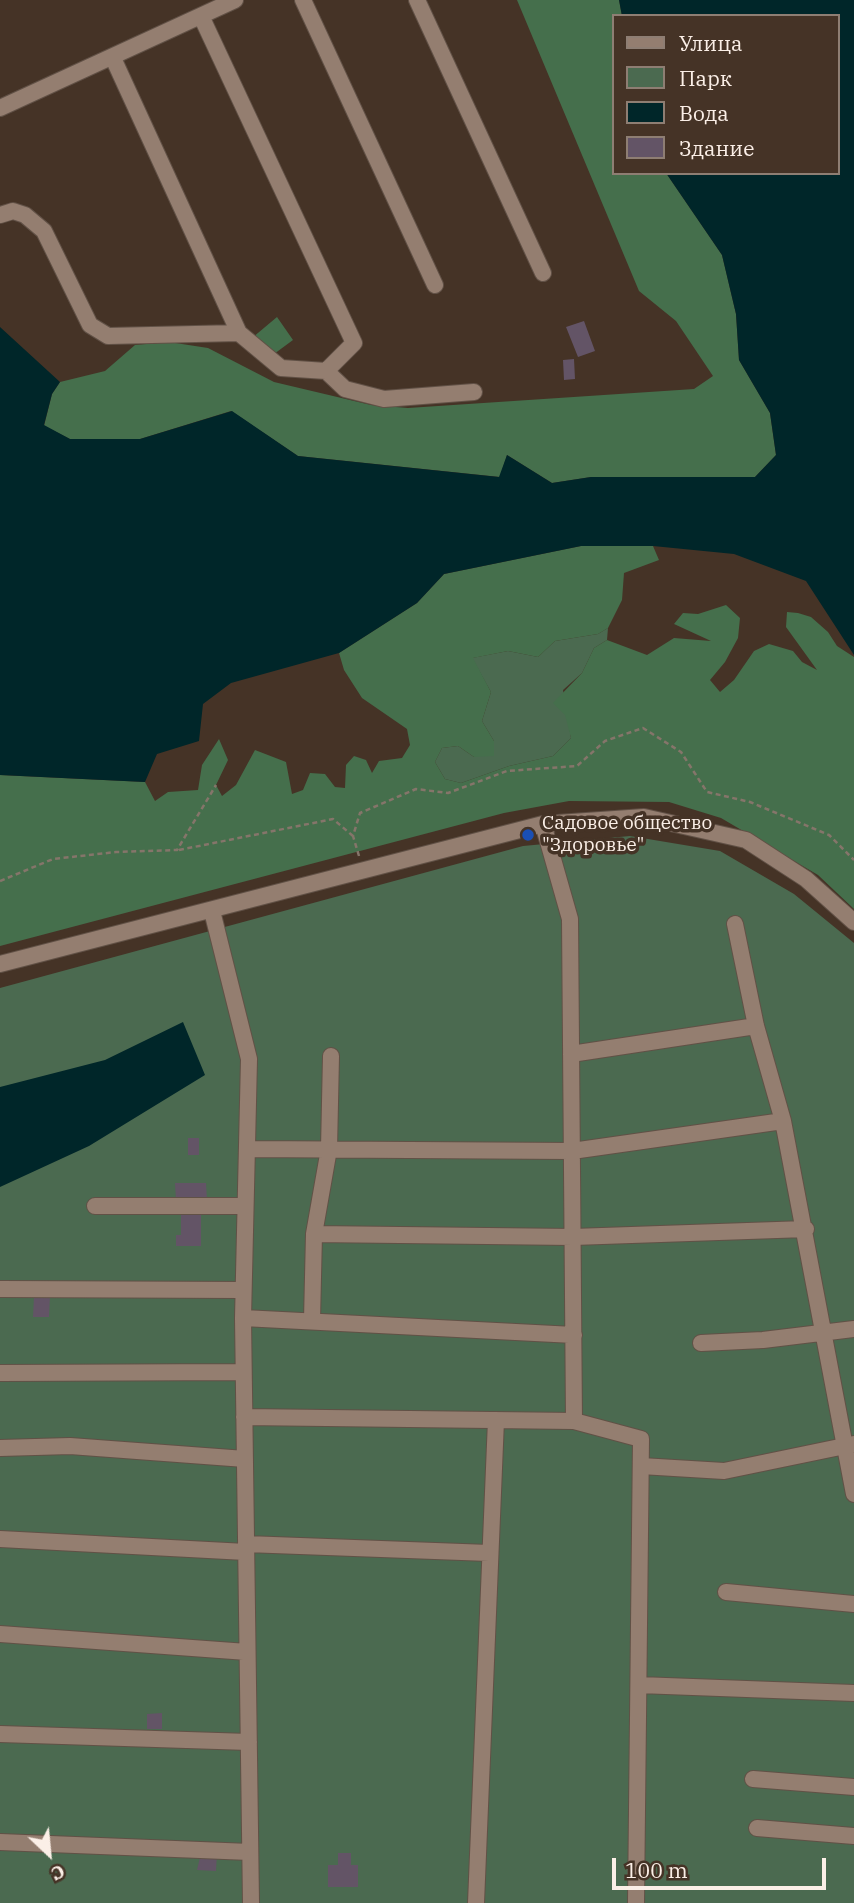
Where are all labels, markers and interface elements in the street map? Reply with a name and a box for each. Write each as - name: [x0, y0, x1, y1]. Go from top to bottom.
- legend: [612, 14, 840, 175]
- text: Улица: [679, 29, 743, 57]
- text: Парк: [679, 64, 732, 92]
- text: Вода: [679, 99, 729, 127]
- text: Здание: [679, 134, 754, 162]
- place label: Садовое общество "Здоровье": [542, 813, 712, 857]
- marker: Садовое общество "Здоровье": [520, 827, 536, 843]
- north arrow: [14, 1819, 84, 1889]
- scale bar: [616, 1843, 830, 1887]
- text: 100 m: [625, 1856, 688, 1884]
- text: С: [47, 1859, 69, 1886]

